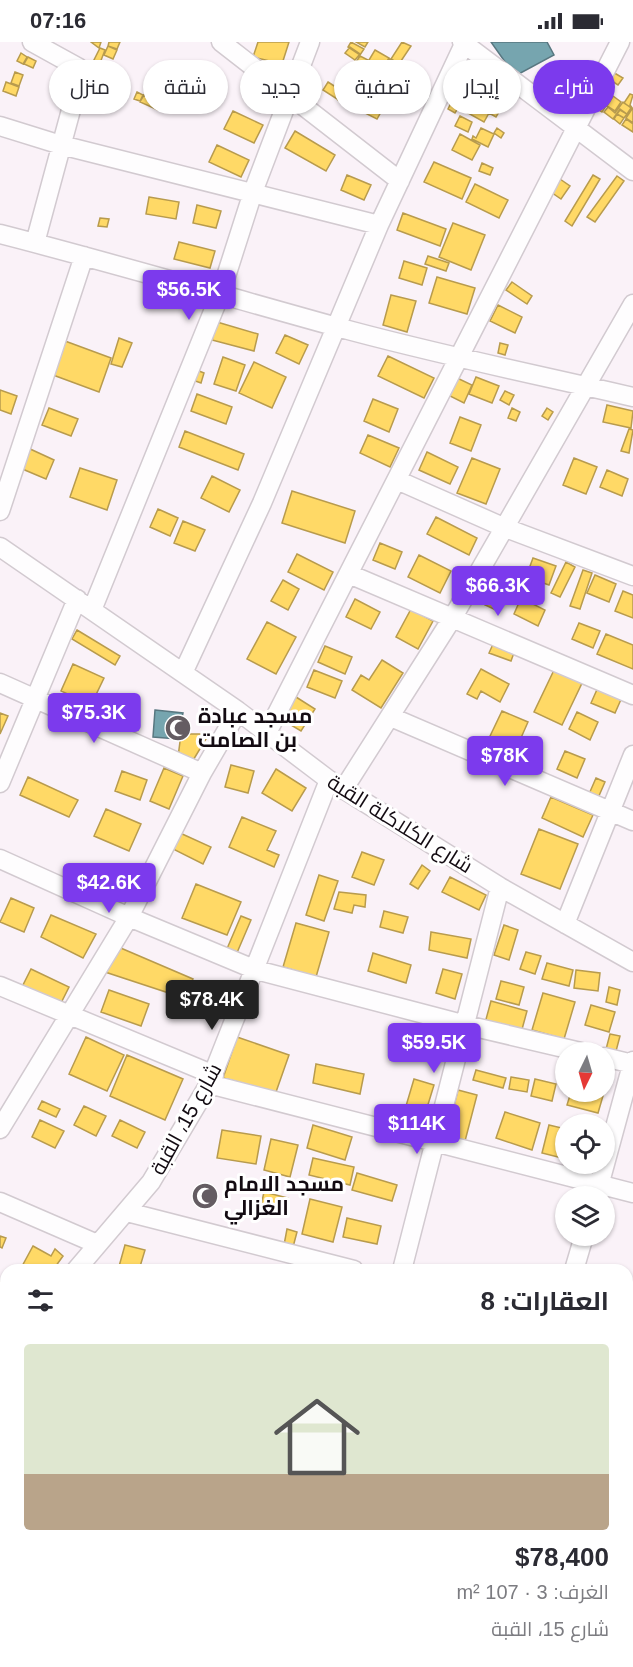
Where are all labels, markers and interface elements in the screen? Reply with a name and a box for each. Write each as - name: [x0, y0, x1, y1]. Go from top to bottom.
- text: 07:16: [30, 8, 86, 33]
- chip: منزل: [49, 60, 131, 114]
- chip: شقة: [143, 60, 228, 114]
- chip: جديد: [240, 60, 322, 114]
- chip: تصفية: [334, 60, 431, 114]
- chip: إيجار: [443, 60, 521, 114]
- chip: شراء: [533, 60, 615, 114]
- pin: $56.5K: [140, 270, 238, 321]
- text: $56.5K: [157, 278, 221, 300]
- pin: $66.3K: [449, 566, 547, 617]
- text: $66.3K: [466, 574, 530, 596]
- pin: $75.3K: [45, 693, 143, 744]
- text: $75.3K: [62, 701, 126, 723]
- place label: مسجد عبادة بن الصامت: [198, 704, 312, 752]
- mosque icon: مسجد عبادة بن الصامت: [163, 713, 193, 743]
- pin: $78K: [469, 736, 541, 787]
- text: $78K: [481, 744, 529, 766]
- street label: شارع الكلاكلة القبة: [322, 770, 477, 880]
- pin: $42.6K: [60, 863, 158, 914]
- text: $42.6K: [77, 871, 141, 893]
- pin: $78.4K: [163, 980, 261, 1031]
- text: $78.4K: [180, 988, 244, 1010]
- pin: $59.5K: [385, 1023, 483, 1074]
- text: $59.5K: [402, 1031, 466, 1053]
- north arrow: [555, 1042, 615, 1102]
- map controls: [555, 1042, 615, 1246]
- street label: شارع 15، القبة: [146, 1059, 228, 1180]
- pin: $114K: [375, 1104, 459, 1155]
- text: $114K: [388, 1112, 446, 1134]
- button: locate: [555, 1114, 615, 1174]
- place label: مسجد الامام الغزالي: [224, 1172, 344, 1225]
- mosque icon: مسجد الامام الغزالي: [190, 1181, 220, 1211]
- button: layers: [555, 1186, 615, 1246]
- icon: filters: [24, 1284, 57, 1317]
- text: العقارات: 8: [481, 1286, 609, 1316]
- icon: home: [263, 1383, 371, 1491]
- text: $78,400: [515, 1542, 609, 1572]
- text: الغرف: 3 · 107 m²: [456, 1581, 609, 1603]
- text: شارع 15، القبة: [491, 1618, 609, 1640]

